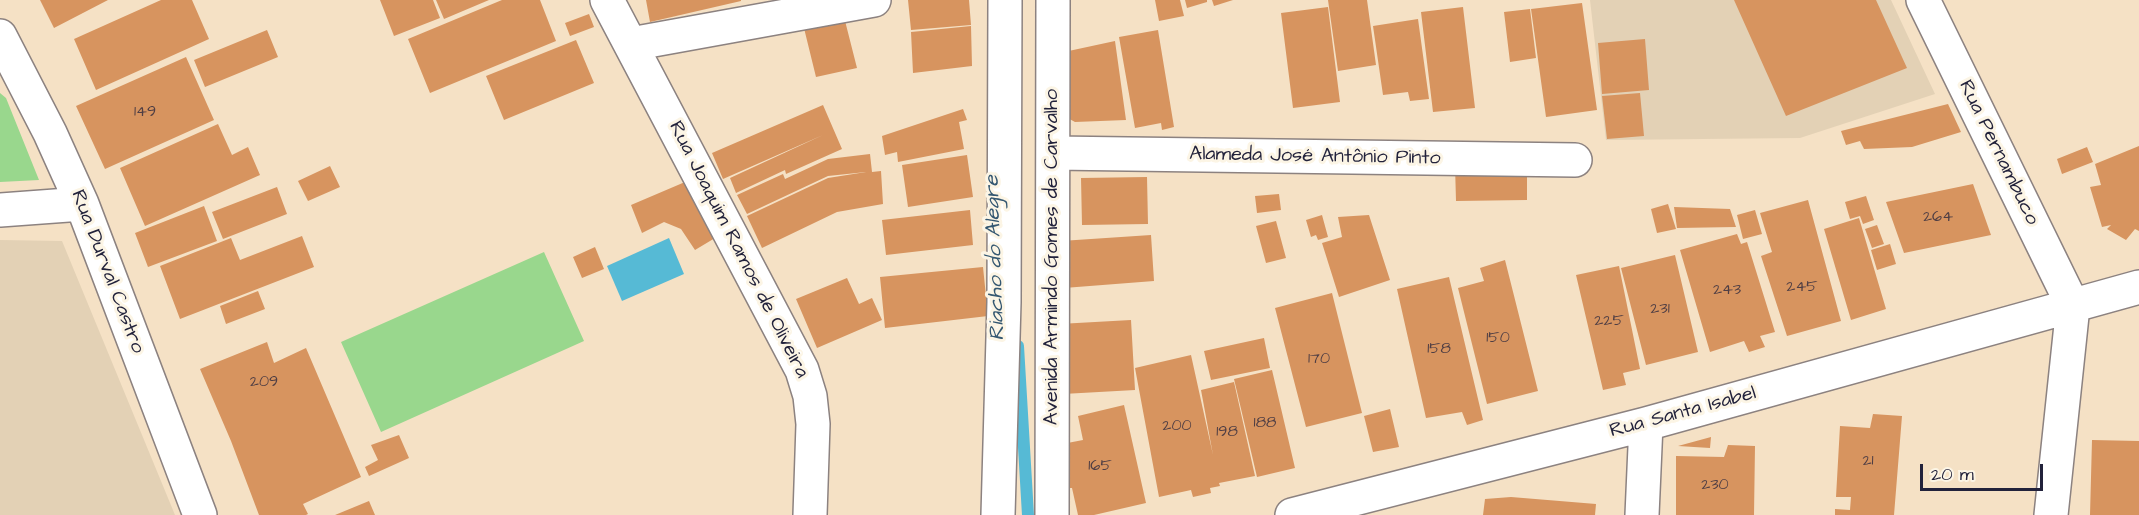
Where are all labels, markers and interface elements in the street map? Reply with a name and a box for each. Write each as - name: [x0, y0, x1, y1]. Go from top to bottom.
- street label: Rua Pernambuco: [1953, 77, 2043, 229]
- street label: Avenida Armindo Gomes de Carvalho: [1041, 89, 1065, 425]
- house number: 149: [134, 103, 156, 123]
- street label: Rua Joaquim Ramos de Oliveira: [663, 118, 813, 382]
- street label: Alameda José Antônio Pinto: [1189, 143, 1441, 171]
- water label: Riacho do Alegre: [981, 175, 1011, 341]
- street label: Rua Durval Castro: [65, 187, 149, 357]
- house number: 264: [1923, 208, 1953, 228]
- house number: 245: [1786, 278, 1818, 298]
- house number: 243: [1713, 281, 1741, 301]
- house number: 231: [1650, 300, 1670, 320]
- house number: 225: [1594, 312, 1624, 332]
- house number: 150: [1486, 329, 1510, 349]
- house number: 158: [1427, 340, 1451, 360]
- house number: 170: [1308, 350, 1330, 370]
- house number: 209: [250, 373, 278, 393]
- street label: Rua Santa Isabel: [1607, 382, 1759, 444]
- house number: 188: [1254, 414, 1276, 434]
- house number: 200: [1162, 417, 1192, 437]
- house number: 198: [1216, 423, 1238, 443]
- house number: 21: [1862, 452, 1874, 472]
- scale bar: [1923, 452, 2046, 490]
- house number: 165: [1088, 457, 1112, 477]
- text: 20 m: [1931, 462, 1974, 487]
- house number: 230: [1701, 476, 1729, 496]

